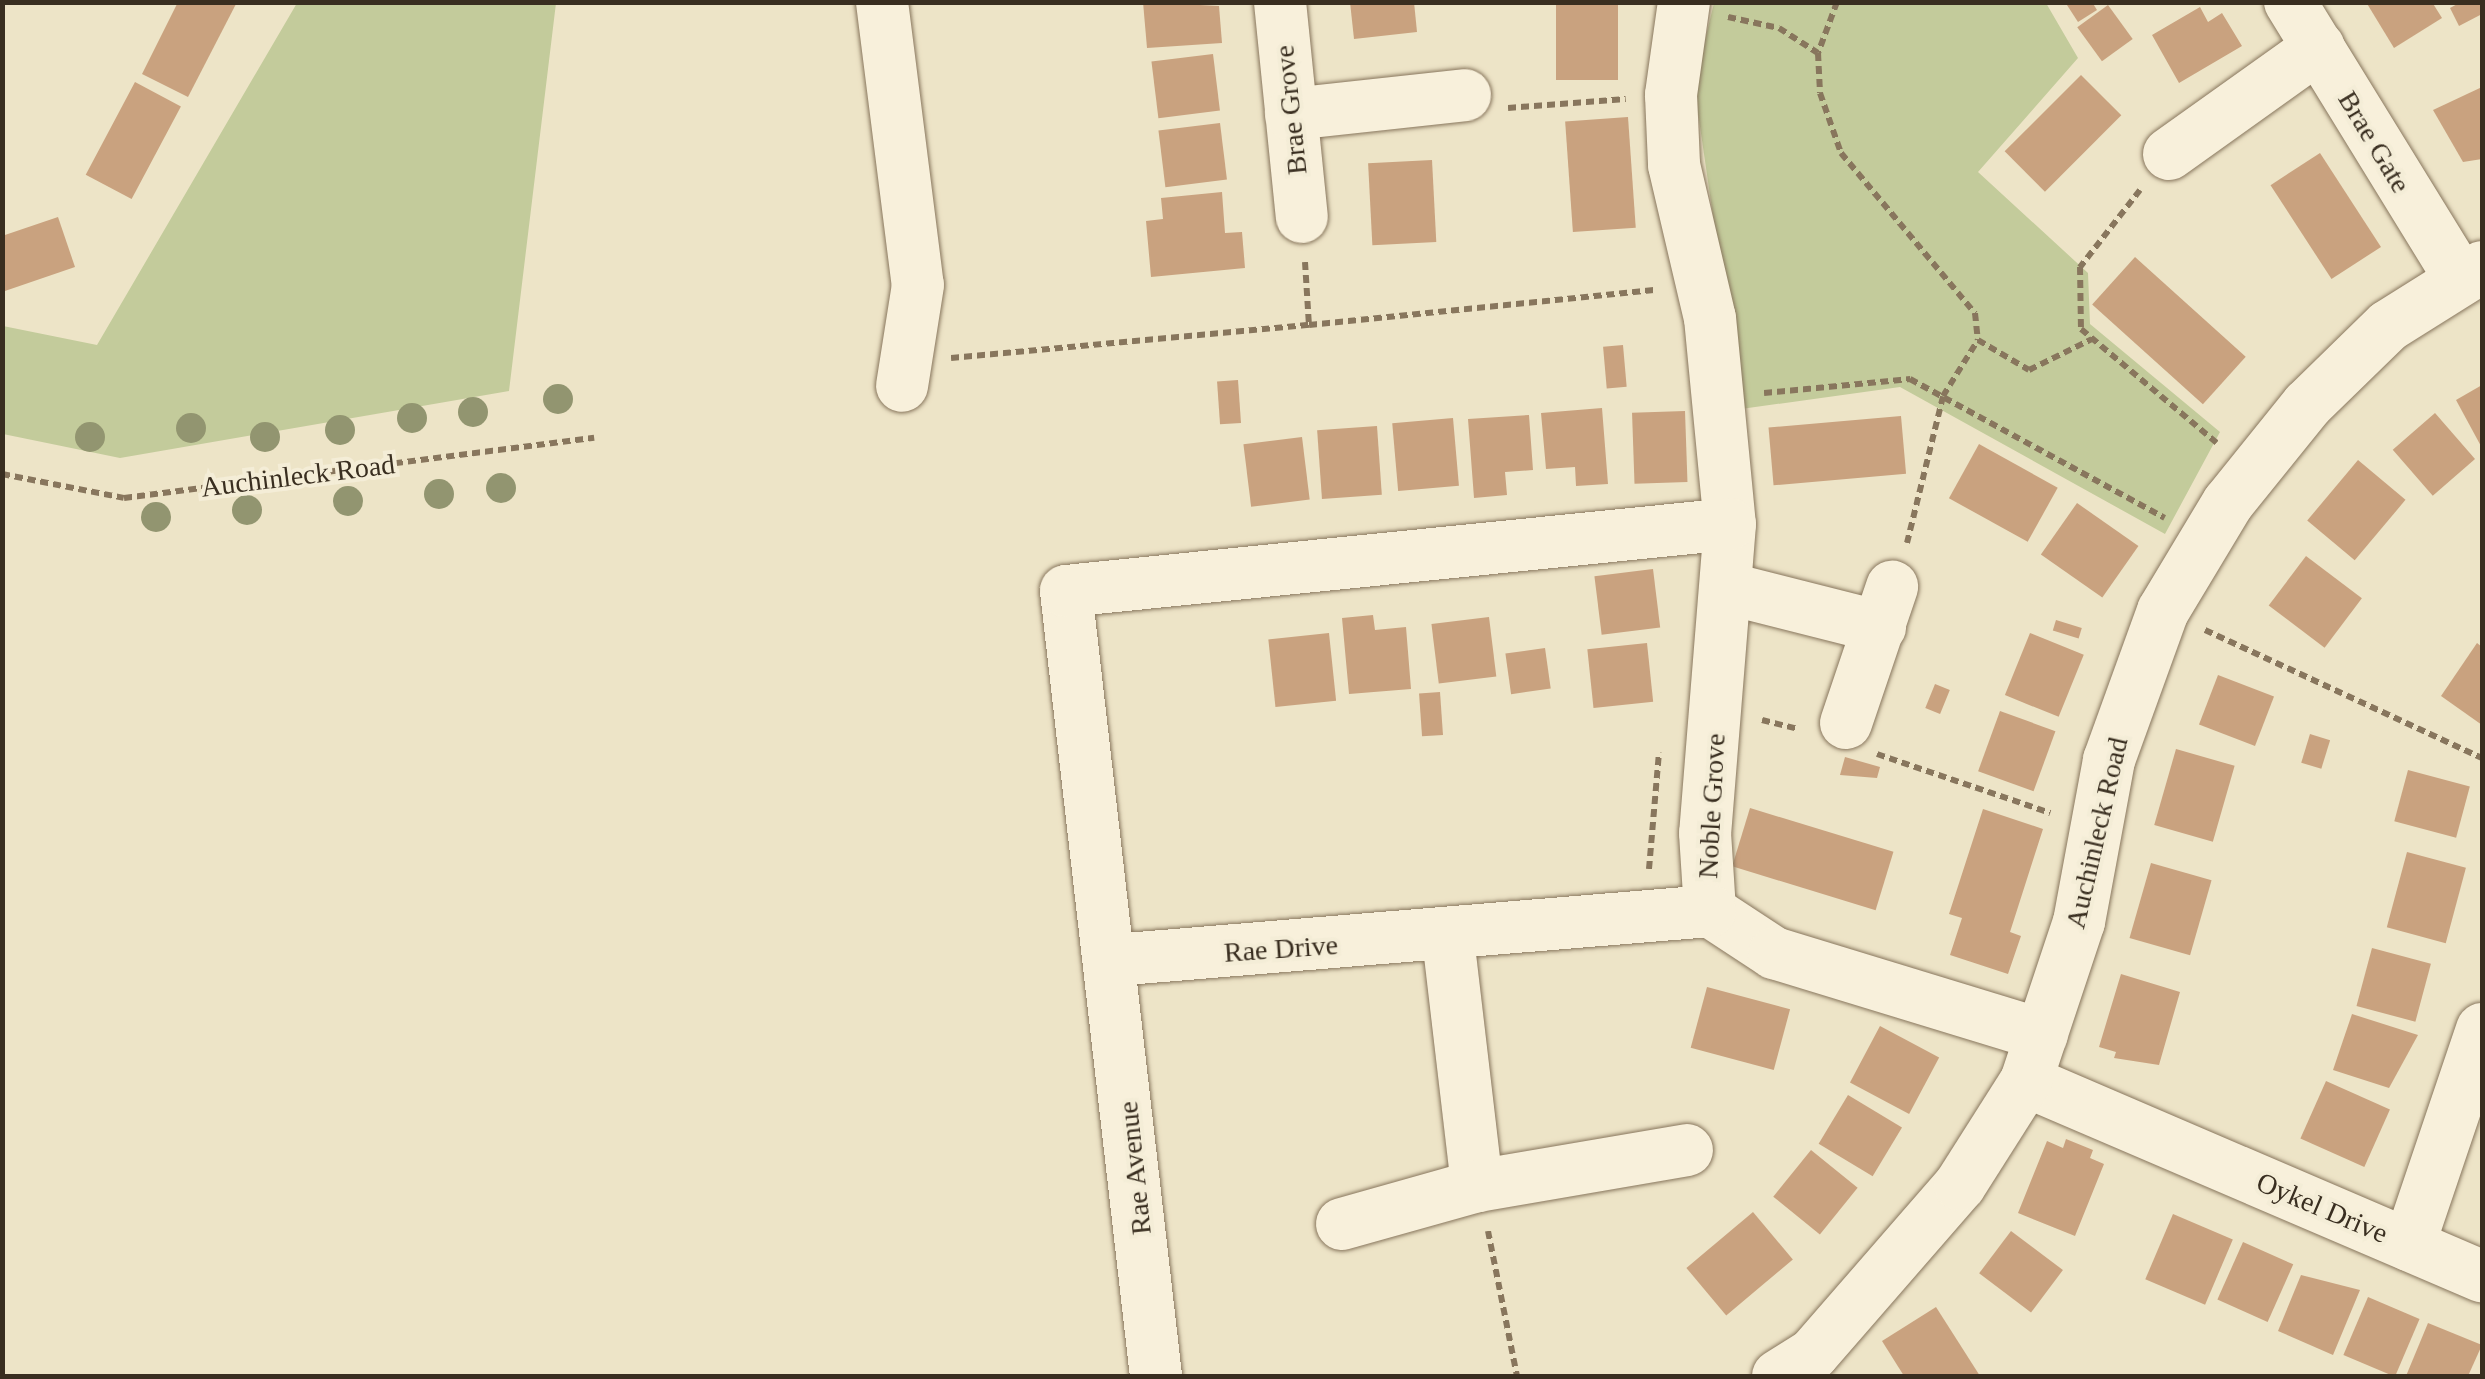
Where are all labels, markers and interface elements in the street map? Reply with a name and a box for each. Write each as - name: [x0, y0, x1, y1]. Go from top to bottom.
- street label: Brae Grove: [1268, 44, 1314, 176]
- street label: Brae Gate: [2331, 85, 2417, 199]
- street label: Auchinleck Road: [199, 447, 397, 505]
- street label: Noble Grove: [1691, 733, 1733, 879]
- street label: Auchinleck Road: [2059, 734, 2135, 932]
- street label: Rae Drive: [1223, 928, 1339, 970]
- street label: Rae Avenue: [1111, 1099, 1159, 1237]
- street label: Oykel Drive: [2251, 1165, 2393, 1251]

